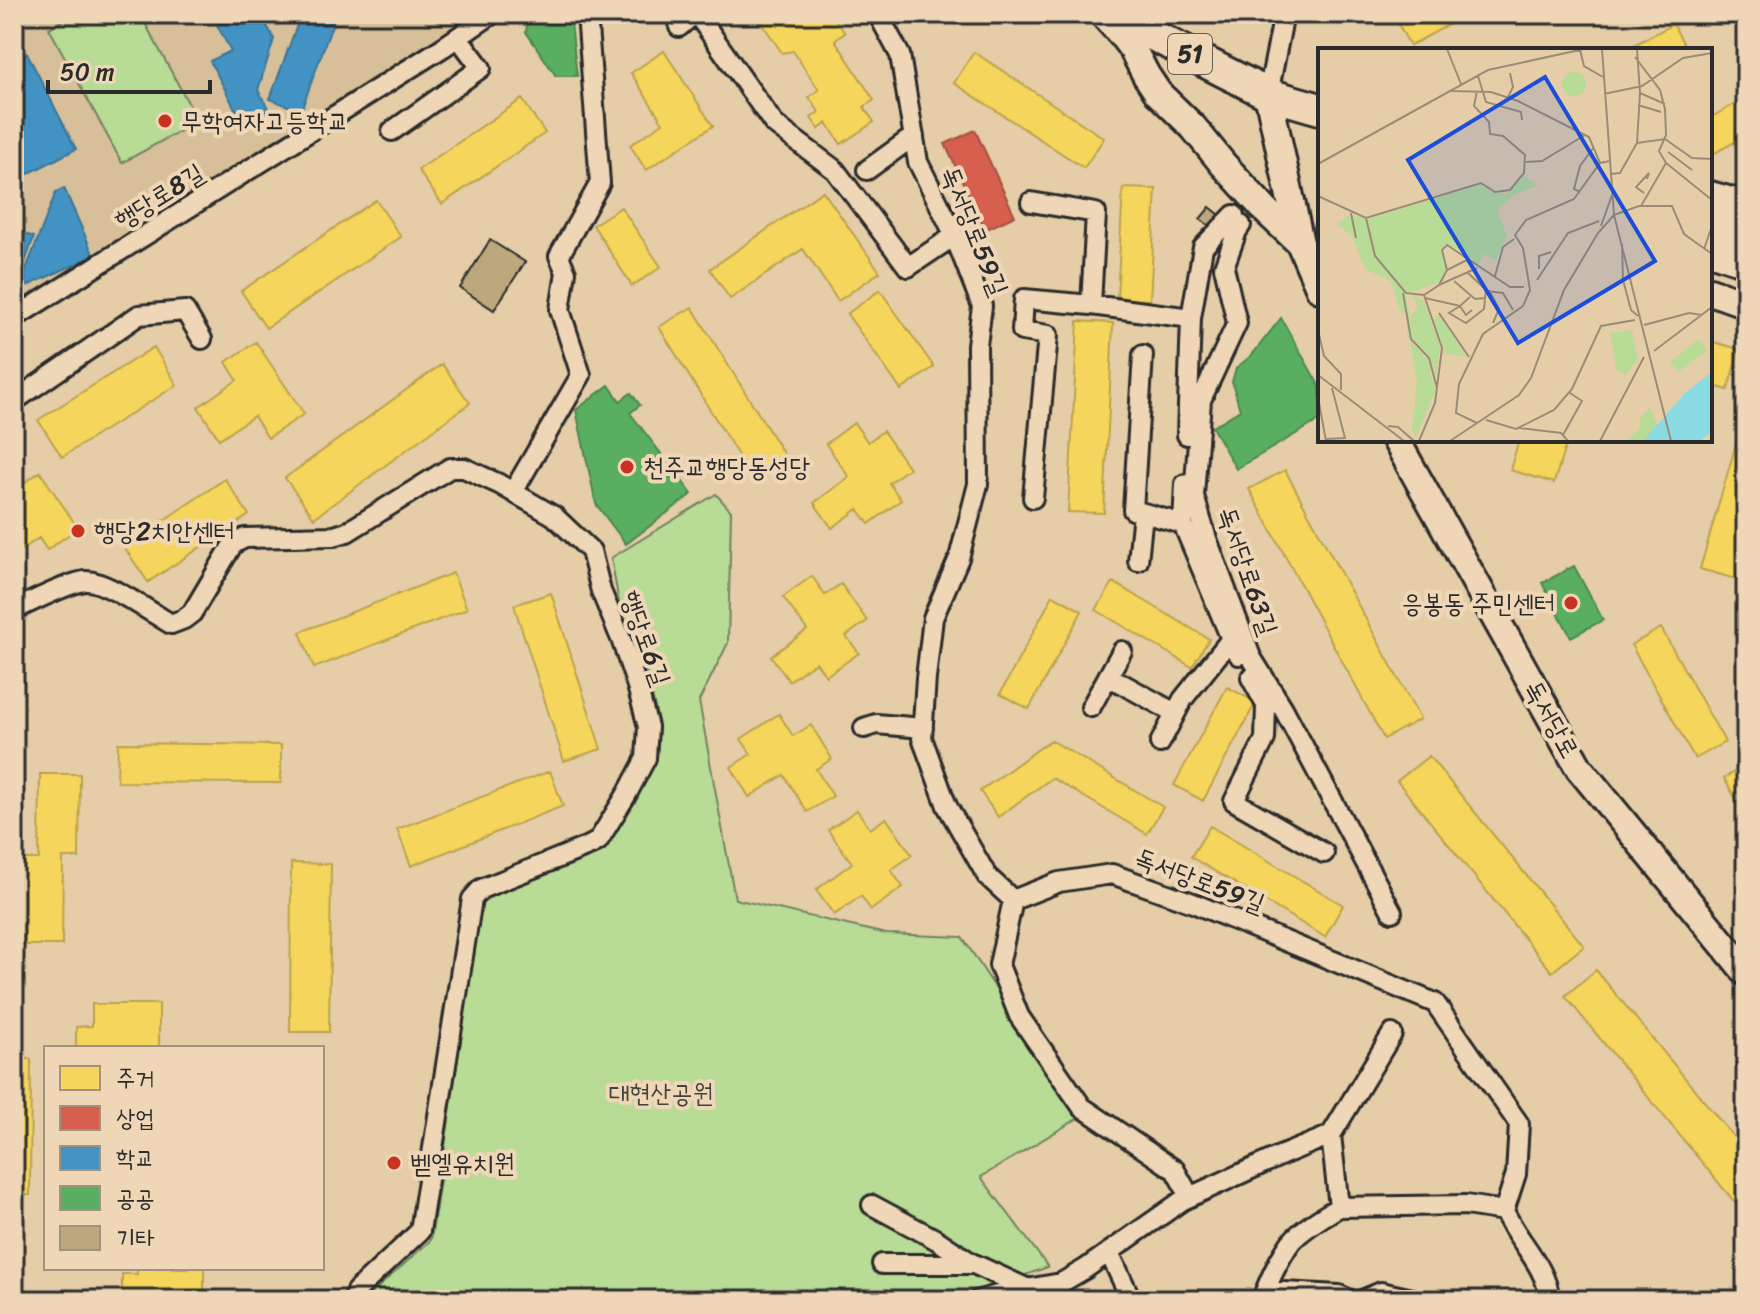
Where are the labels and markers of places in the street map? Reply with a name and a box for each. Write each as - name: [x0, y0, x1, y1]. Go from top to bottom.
- place label: 무학여자고등학교: [181, 98, 348, 144]
- marker: 무학여자고등학교: [156, 112, 174, 130]
- place label: 천주교행당동성당: [643, 444, 810, 490]
- marker: 천주교행당동성당: [618, 458, 636, 476]
- place label: 행당2치안센터: [94, 508, 235, 554]
- marker: 행당2치안센터: [69, 522, 87, 540]
- place label: 응봉동 주민센터: [1402, 580, 1555, 626]
- marker: 응봉동 주민센터: [1562, 594, 1580, 612]
- place label: 벧엘유치원: [410, 1140, 515, 1186]
- marker: 벧엘유치원: [385, 1154, 403, 1172]

